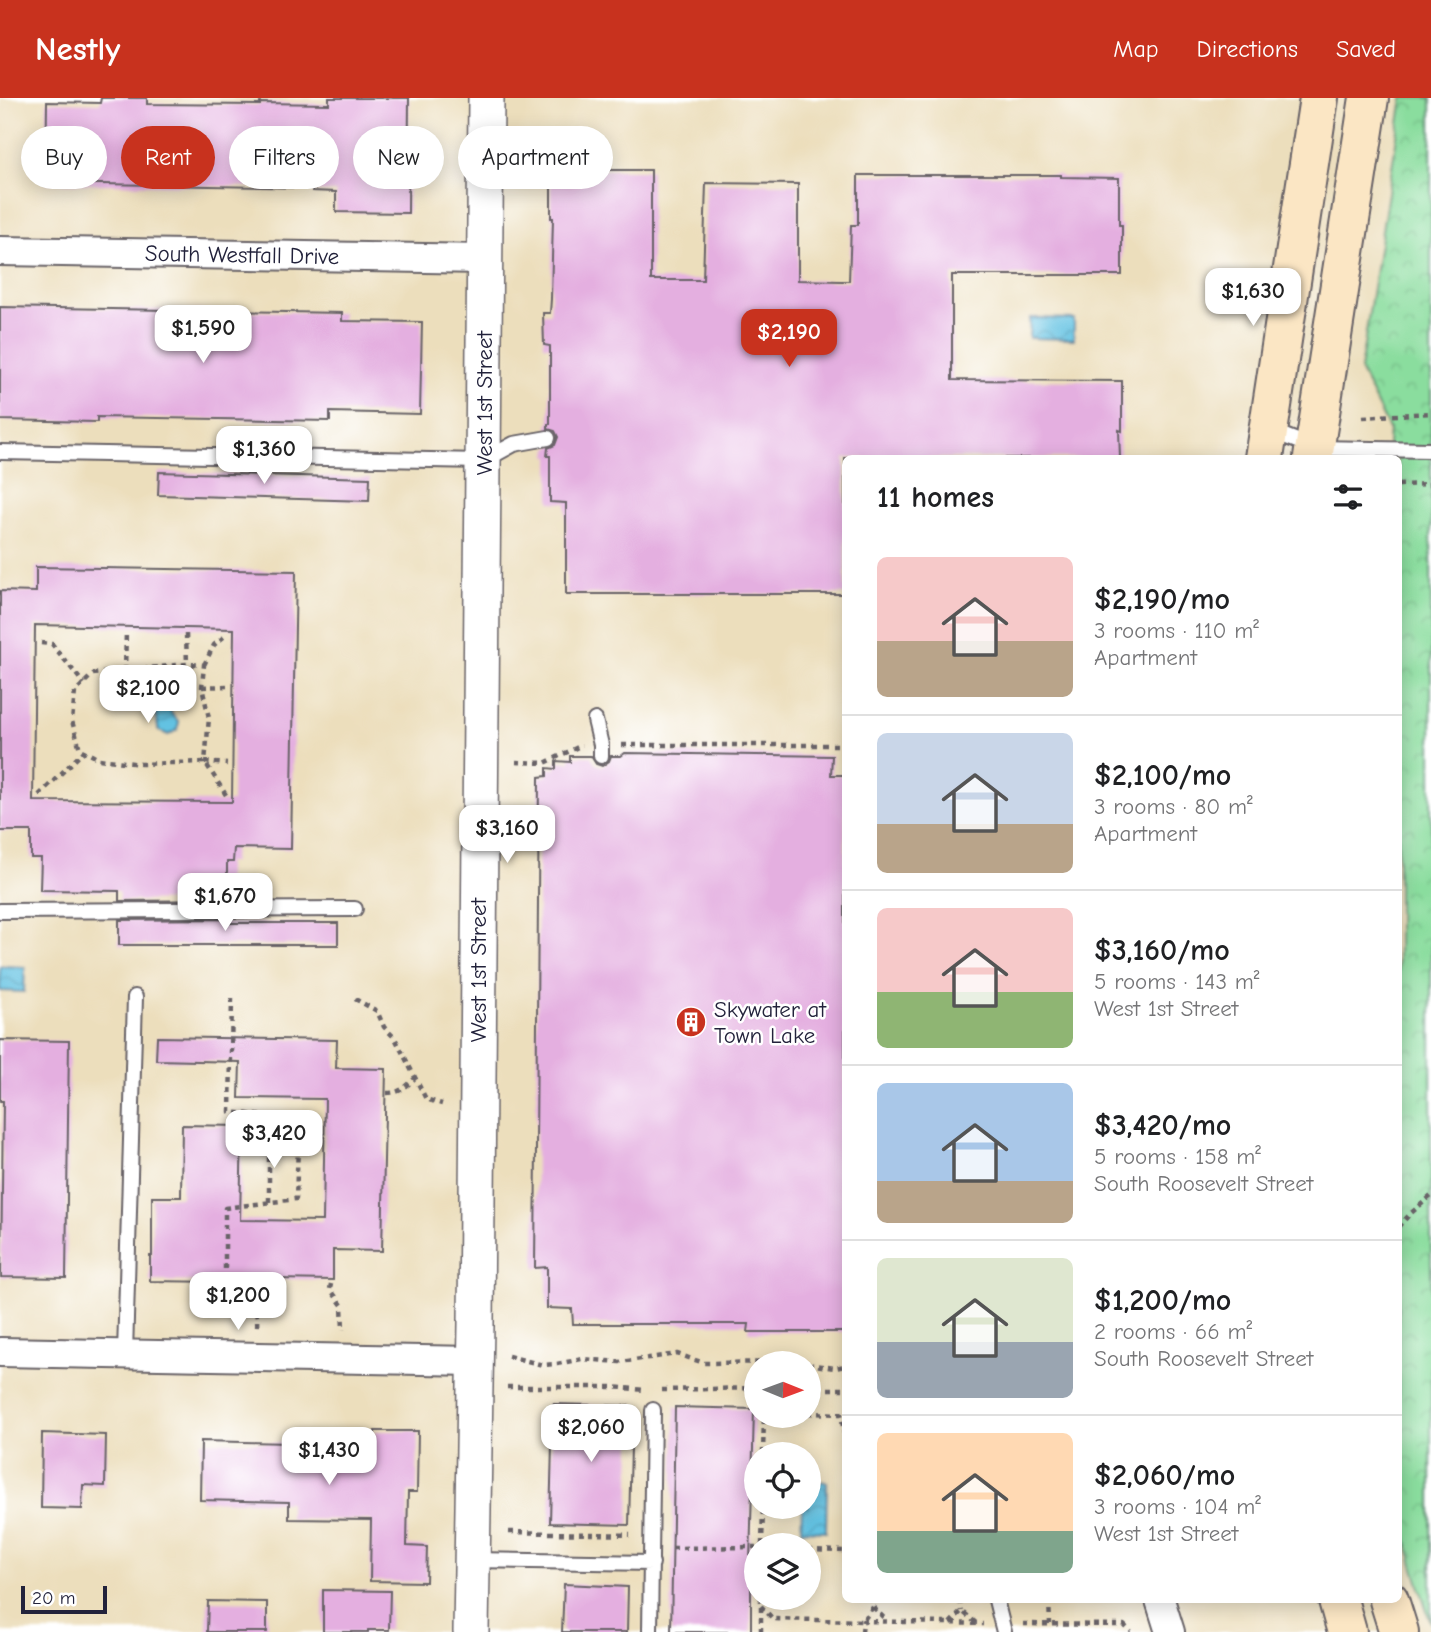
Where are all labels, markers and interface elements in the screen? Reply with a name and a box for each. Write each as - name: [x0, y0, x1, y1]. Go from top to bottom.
- text: Nestly: [35, 30, 120, 68]
- text: Map: [1113, 35, 1159, 63]
- text: Directions: [1197, 35, 1298, 63]
- text: Saved: [1336, 35, 1396, 63]
- chip: Buy: [21, 126, 107, 189]
- chip: Rent: [121, 126, 215, 189]
- chip: Filters: [229, 126, 339, 189]
- chip: New: [353, 126, 444, 189]
- chip: Apartment: [458, 126, 613, 189]
- street label: South Westfall Drive: [145, 240, 339, 270]
- pin: $1,630: [1196, 268, 1310, 328]
- text: $1,630: [1221, 277, 1285, 304]
- pin: $1,590: [146, 306, 260, 365]
- pin: $2,190: [732, 310, 846, 369]
- text: $1,590: [171, 314, 235, 341]
- text: $2,190: [757, 318, 821, 345]
- street label: West 1st Street: [471, 329, 498, 475]
- pin: $1,360: [207, 426, 321, 486]
- text: $1,360: [232, 435, 296, 462]
- icon: filters: [1329, 478, 1367, 516]
- text: 11 homes: [877, 480, 994, 515]
- text: $2,190/mo: [1094, 582, 1230, 617]
- icon: home: [933, 585, 1017, 669]
- text: 3 rooms · 110 m²: [1094, 617, 1259, 644]
- text: Apartment: [1094, 644, 1197, 671]
- pin: $2,100: [91, 666, 205, 725]
- text: $2,100: [115, 674, 181, 701]
- text: $2,100/mo: [1094, 758, 1231, 793]
- icon: home: [933, 761, 1017, 845]
- text: 3 rooms · 80 m²: [1094, 793, 1253, 820]
- pin: $3,160: [450, 806, 564, 865]
- text: $3,160: [475, 814, 539, 841]
- text: Apartment: [1094, 820, 1197, 847]
- pin: $1,670: [168, 874, 282, 933]
- text: $1,670: [194, 882, 256, 909]
- street label: West 1st Street: [465, 896, 492, 1042]
- text: $3,160/mo: [1094, 933, 1230, 968]
- icon: home: [933, 936, 1017, 1020]
- text: 5 rooms · 143 m²: [1094, 968, 1260, 995]
- text: West 1st Street: [1094, 995, 1238, 1022]
- place label: Skywater at Town Lake: [714, 996, 827, 1049]
- building icon: Skywater at Town Lake: [674, 1005, 708, 1039]
- text: $3,420/mo: [1094, 1108, 1231, 1143]
- pin: $3,420: [217, 1110, 331, 1170]
- icon: home: [933, 1111, 1017, 1195]
- text: $3,420: [242, 1119, 306, 1146]
- text: 5 rooms · 158 m²: [1094, 1143, 1261, 1170]
- text: South Roosevelt Street: [1094, 1170, 1313, 1197]
- pin: $1,200: [181, 1272, 295, 1332]
- text: $1,200: [205, 1281, 271, 1308]
- text: $1,200/mo: [1094, 1283, 1231, 1318]
- icon: home: [933, 1286, 1017, 1370]
- text: 2 rooms · 66 m²: [1094, 1318, 1252, 1345]
- text: South Roosevelt Street: [1094, 1345, 1313, 1372]
- north arrow: [744, 1351, 821, 1428]
- map controls: [744, 1351, 821, 1610]
- pin: $2,060: [534, 1404, 648, 1464]
- text: $2,060: [557, 1413, 625, 1440]
- pin: $1,430: [272, 1428, 386, 1487]
- text: $1,430: [298, 1436, 360, 1463]
- button: locate: [744, 1442, 821, 1519]
- text: $2,060/mo: [1094, 1458, 1235, 1493]
- icon: home: [933, 1461, 1017, 1545]
- text: 3 rooms · 104 m²: [1094, 1493, 1261, 1520]
- text: West 1st Street: [1094, 1520, 1238, 1547]
- button: layers: [744, 1533, 821, 1610]
- scale bar: [21, 1583, 107, 1615]
- text: 20 m: [32, 1587, 76, 1609]

